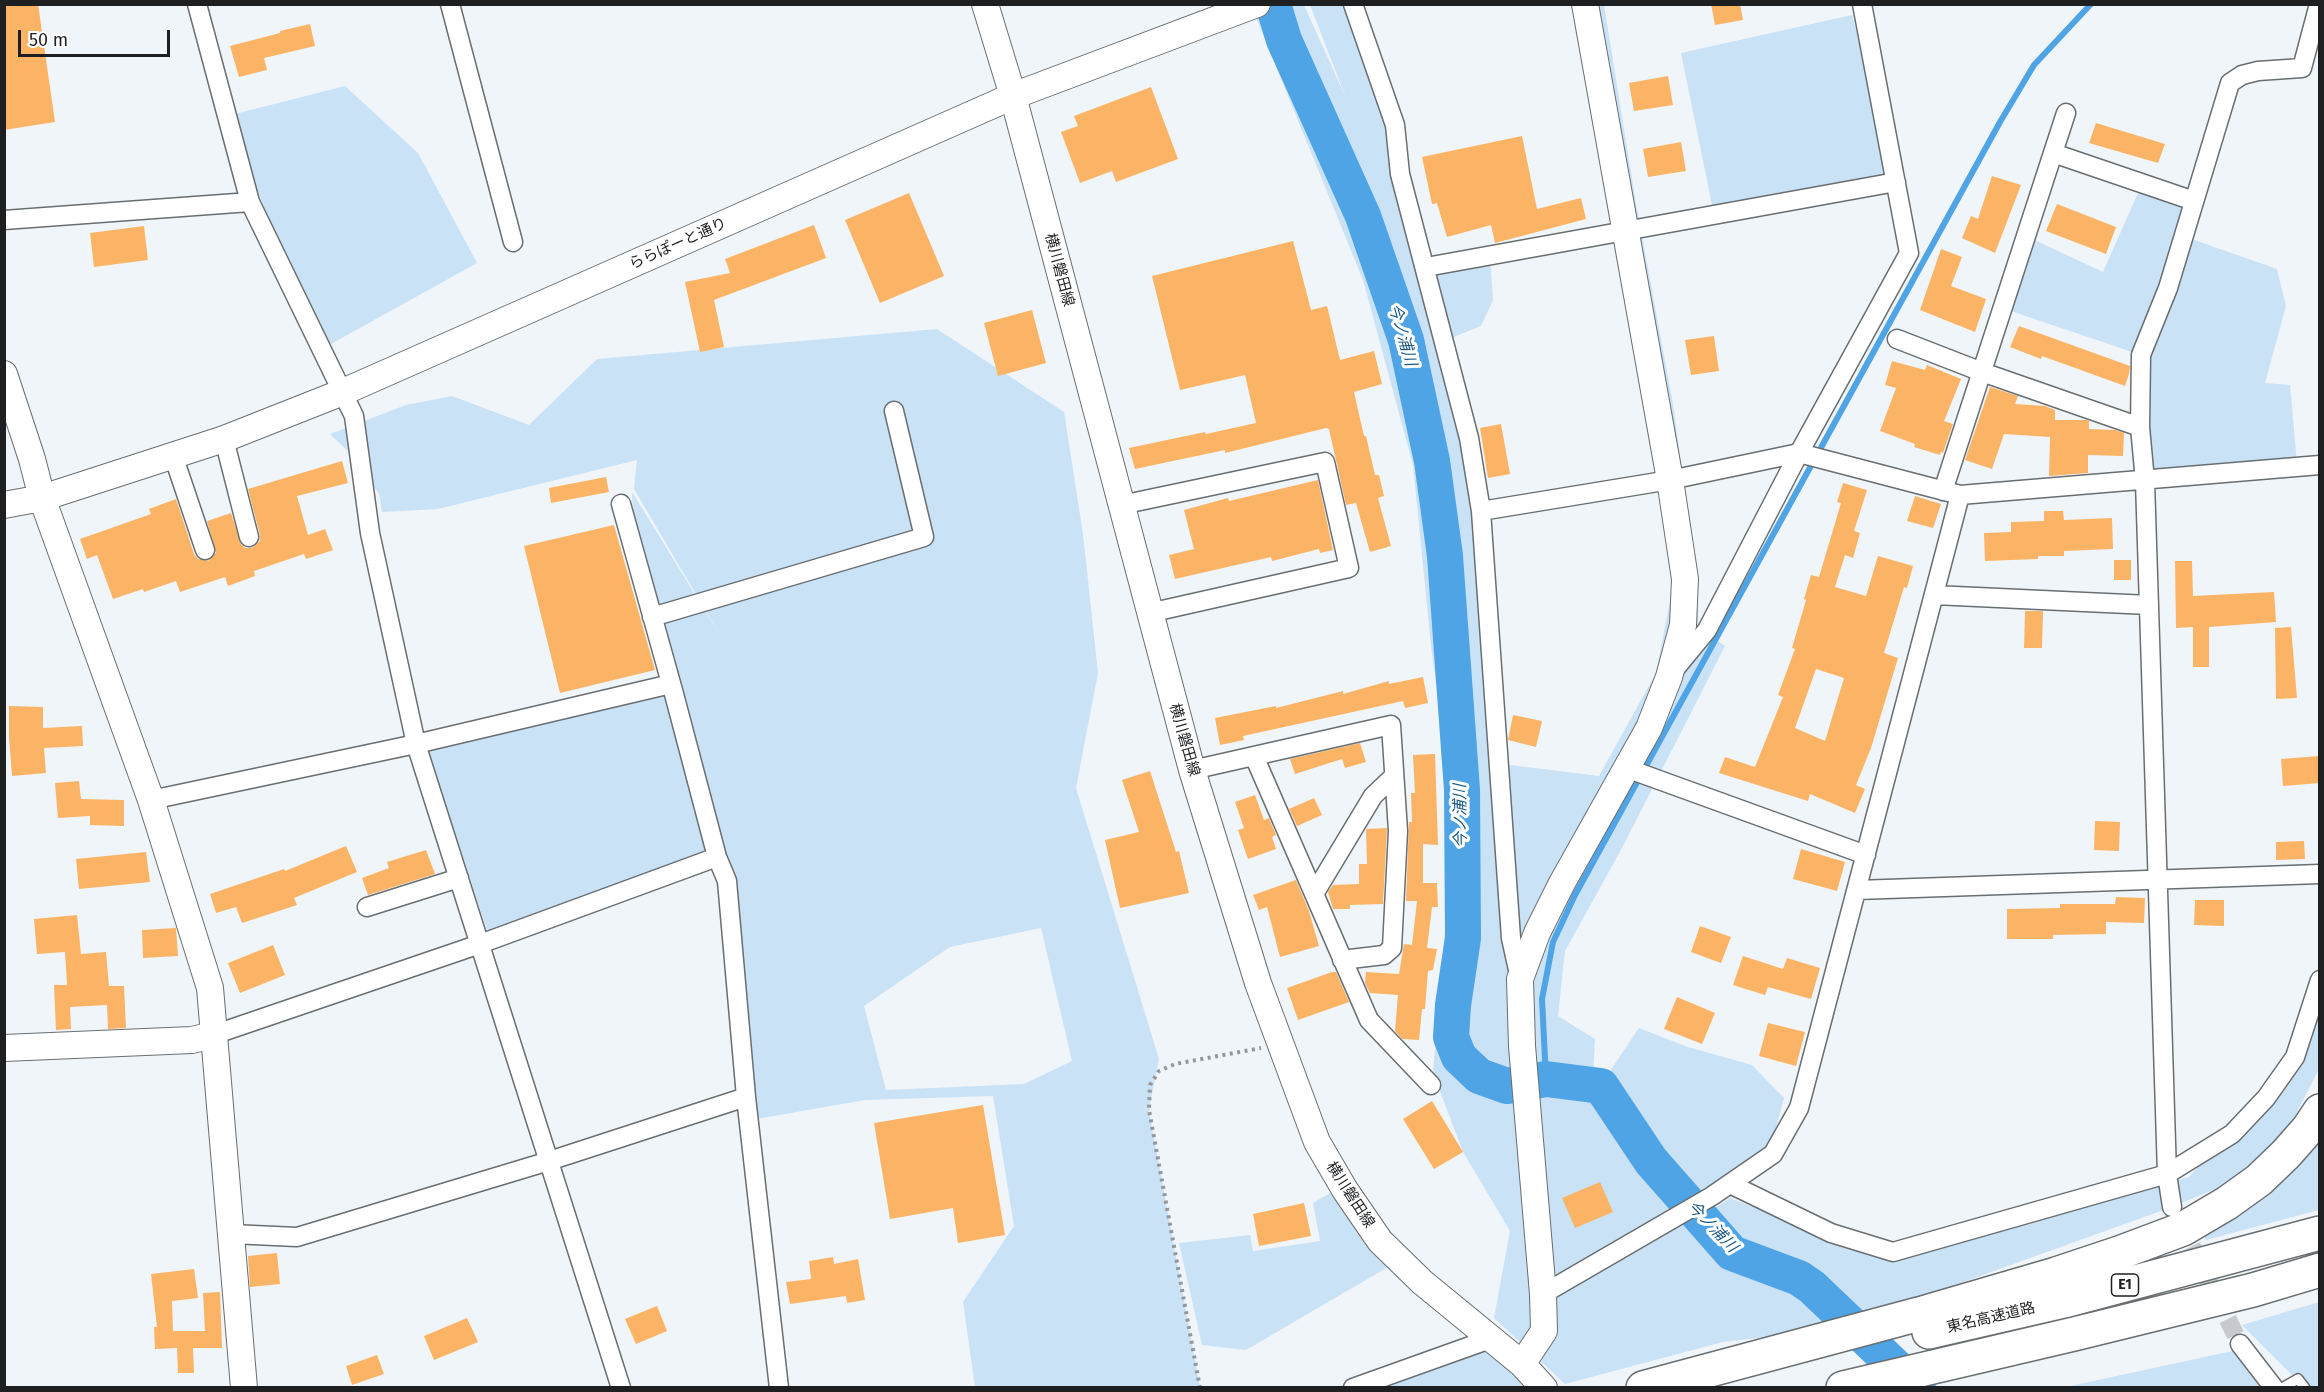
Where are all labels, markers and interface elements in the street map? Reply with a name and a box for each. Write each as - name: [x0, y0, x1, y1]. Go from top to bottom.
- scale bar: [21, 18, 172, 56]
- text: 50 m: [29, 29, 68, 51]
- street label: ららぽーと通り: [626, 214, 730, 274]
- street label: 横川磐田線: [1041, 231, 1077, 309]
- water label: 今ノ浦川: [1384, 302, 1420, 368]
- street label: 横川磐田線: [1165, 701, 1203, 779]
- water label: 今ノ浦川: [1451, 784, 1471, 848]
- street label: 横川磐田線: [1322, 1159, 1378, 1231]
- water label: 今ノ浦川: [1683, 1197, 1741, 1257]
- road number: E1: [2112, 1274, 2138, 1296]
- street label: 東名高速道路: [1945, 1299, 2037, 1337]

